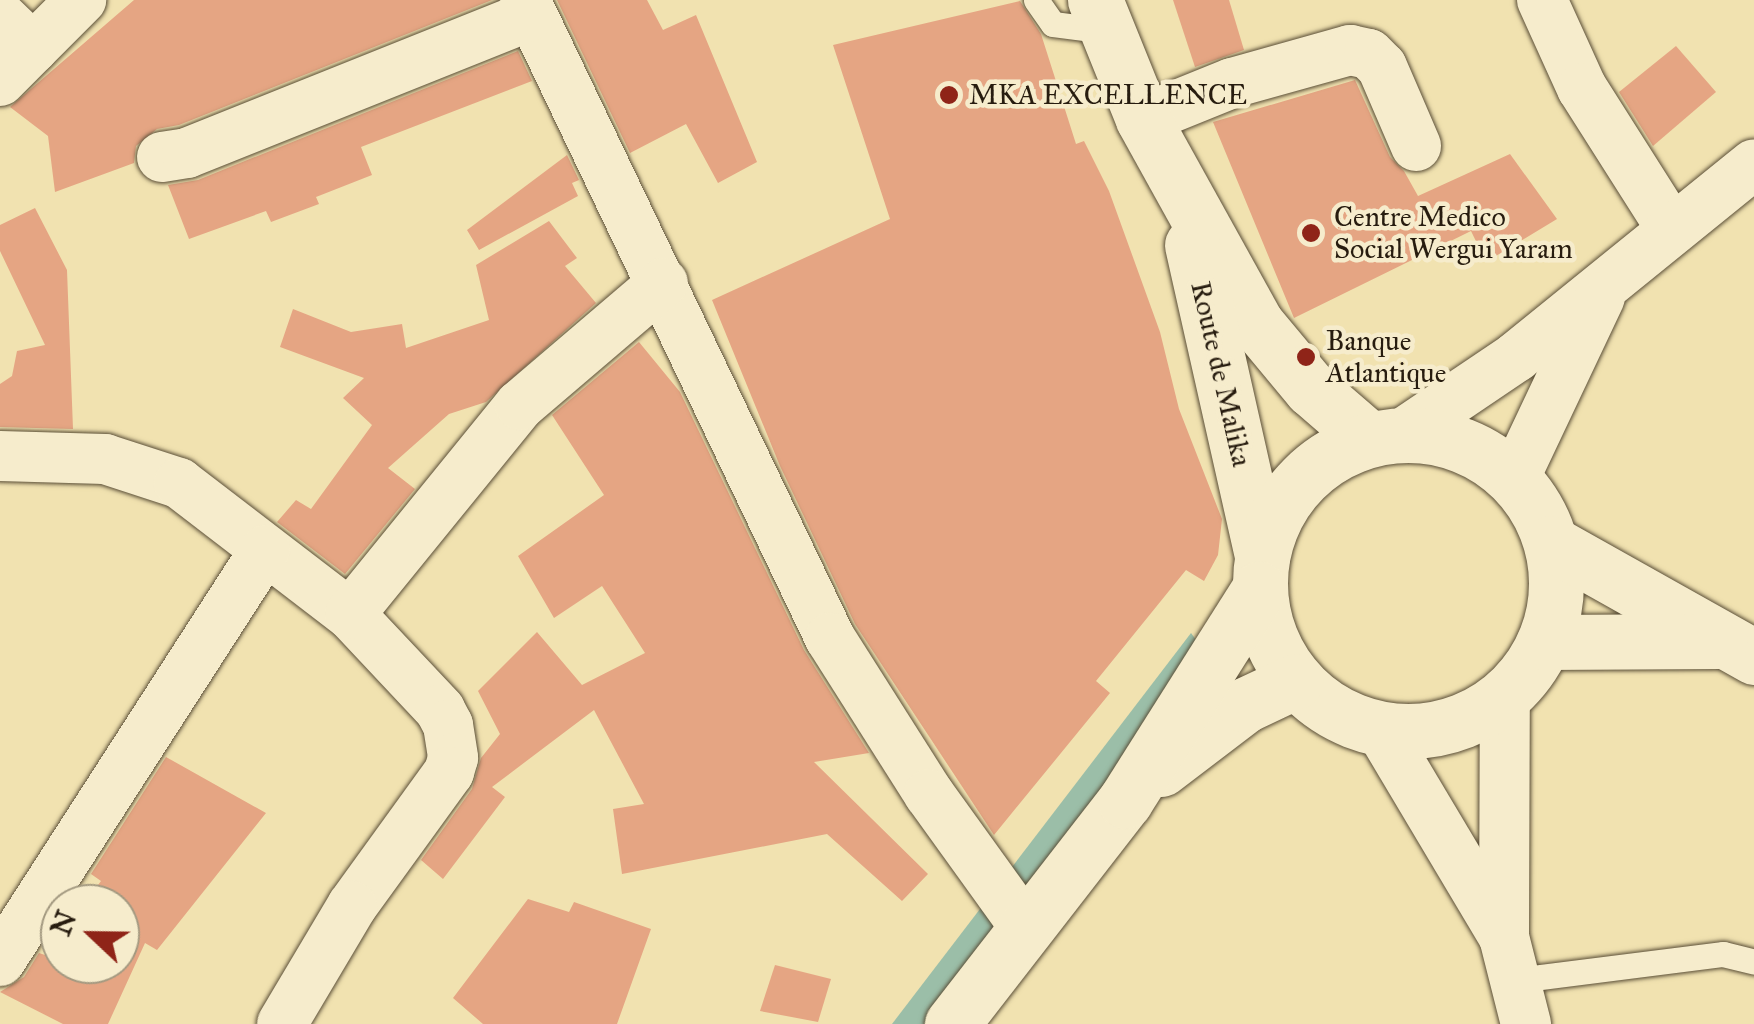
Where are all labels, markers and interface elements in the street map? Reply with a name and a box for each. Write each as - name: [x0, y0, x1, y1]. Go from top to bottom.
- place label: MKA EXCELLENCE: [969, 78, 1247, 112]
- marker: MKA EXCELLENCE: [938, 84, 960, 106]
- place label: Centre Medico Social Wergui Yaram: [1334, 200, 1573, 266]
- marker: Centre Medico Social Wergui Yaram: [1298, 220, 1324, 246]
- street label: Route de Malika: [1183, 278, 1259, 470]
- place label: Banque Atlantique: [1326, 324, 1446, 390]
- marker: Banque Atlantique: [1295, 346, 1317, 368]
- north arrow: [40, 884, 140, 984]
- text: N: [43, 906, 84, 941]

